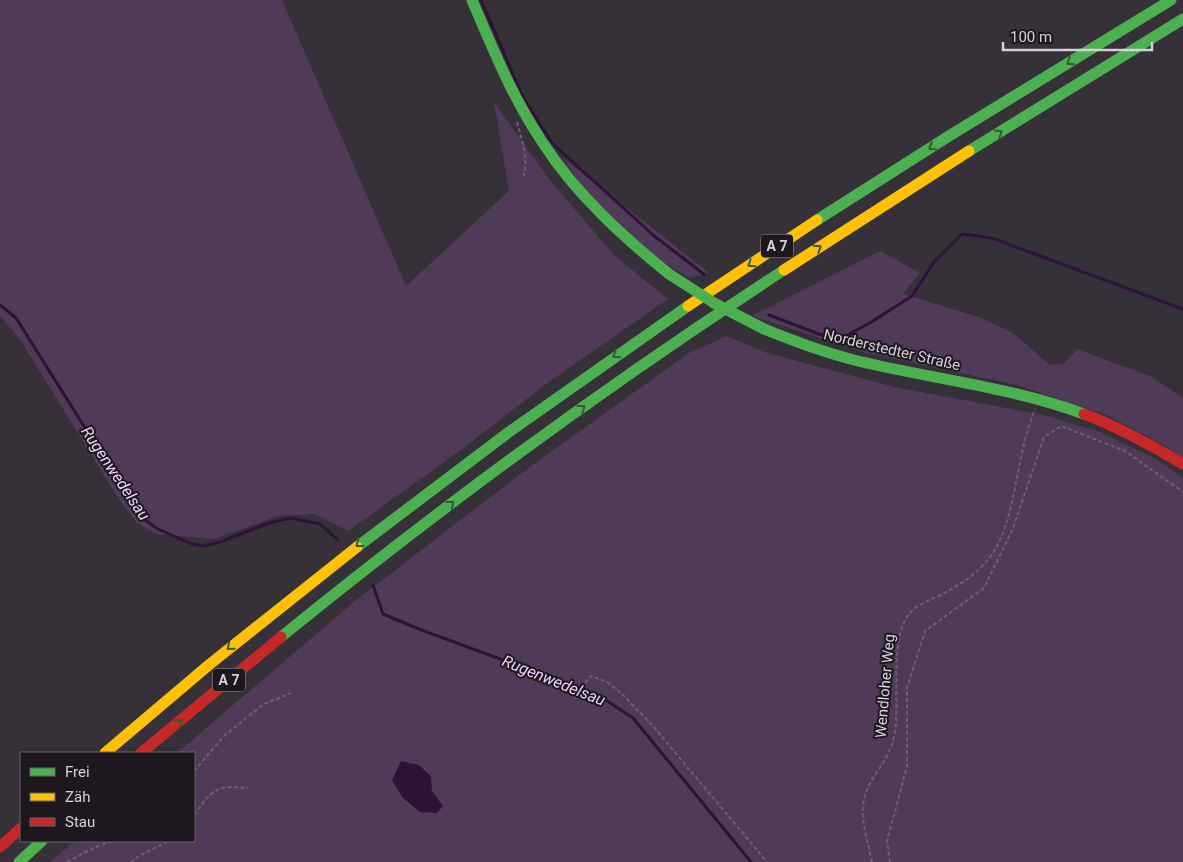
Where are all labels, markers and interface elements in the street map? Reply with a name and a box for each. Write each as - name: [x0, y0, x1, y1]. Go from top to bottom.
- scale bar: [1003, 20, 1152, 52]
- text: 100 m: [1010, 28, 1052, 46]
- one-way arrow: [1066, 56, 1075, 66]
- one-way arrow: [994, 129, 1003, 139]
- one-way arrow: [928, 141, 937, 151]
- road number: A 7: [761, 235, 793, 258]
- one-way arrow: [812, 245, 822, 254]
- one-way arrow: [747, 257, 756, 267]
- street label: Norderstedter Straße: [822, 325, 962, 375]
- one-way arrow: [613, 349, 622, 358]
- one-way arrow: [576, 405, 586, 414]
- water label: Rugenwedelsau: [77, 423, 154, 524]
- one-way arrow: [445, 501, 454, 509]
- one-way arrow: [355, 538, 365, 547]
- street label: Wendloher Weg: [871, 633, 899, 739]
- one-way arrow: [227, 642, 236, 650]
- water label: Rugenwedelsau: [500, 651, 608, 710]
- road number: A 7: [213, 668, 245, 692]
- one-way arrow: [173, 718, 182, 727]
- legend: [20, 752, 195, 842]
- text: Frei: [65, 763, 90, 781]
- text: Zäh: [65, 788, 90, 806]
- text: Stau: [65, 813, 95, 831]

